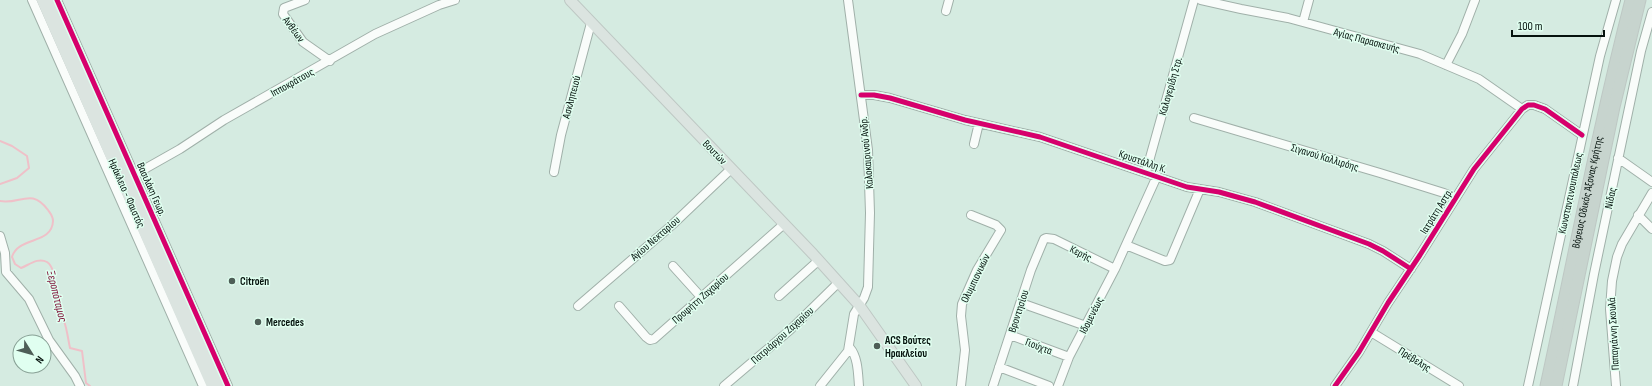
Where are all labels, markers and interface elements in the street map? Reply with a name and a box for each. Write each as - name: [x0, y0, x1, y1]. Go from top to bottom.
- scale bar: [1512, 12, 1604, 38]
- street label: Ανθέων: [279, 13, 308, 45]
- text: 100 m: [1518, 19, 1543, 34]
- street label: Αγίας Παρασκευής: [1331, 25, 1401, 56]
- street label: Καλογερίδη Στρ.: [1156, 56, 1185, 117]
- street label: Ιπποκράτους: [268, 65, 316, 100]
- street label: Ασκληπειού: [559, 74, 584, 121]
- street label: Καλοκαιρινού Ανδρ.: [857, 116, 876, 189]
- street label: Βόρειος Οδικός Άξονας Κρήτης: [1569, 135, 1606, 250]
- street label: Βουτών: [700, 137, 730, 168]
- street label: Σιγανού Καλλιρόης: [1289, 141, 1360, 174]
- street label: Κρυστάλλη Κ.: [1117, 147, 1169, 176]
- street label: Κωνσταντινουπόλεως: [1556, 151, 1585, 235]
- street label: Ηράκλειο - Φαιστός: [106, 157, 148, 230]
- street label: Βασιλάκη Γεωρ.: [134, 160, 169, 218]
- street label: Ιατράτη Αστρ.: [1417, 186, 1456, 236]
- street label: Νίδας: [1602, 186, 1619, 210]
- street label: Αγίου Νεκταρίου: [627, 213, 683, 264]
- street label: Κερής: [1068, 243, 1094, 264]
- street label: Ολυμπιονικών: [958, 251, 993, 305]
- water label: Ξεροπόταμος: [43, 269, 70, 324]
- street label: Προφήτη Ζαχαρίου: [669, 270, 732, 327]
- place label: Citroën: [240, 275, 269, 288]
- marker: Citroën: [227, 276, 237, 286]
- street label: Βροντησίου: [1005, 288, 1032, 334]
- street label: Ιδομενέως: [1077, 295, 1106, 336]
- street label: Παπαγιάννη Σκουλά: [1605, 297, 1622, 371]
- street label: Πατριάρχου Ζαχαρίου: [748, 304, 816, 367]
- place label: Mercedes: [266, 316, 304, 329]
- marker: Mercedes: [253, 317, 263, 327]
- north arrow: [12, 334, 52, 374]
- place label: ACS Βούτες Ηρακλείου: [884, 334, 931, 360]
- street label: Γιούχτα: [1023, 335, 1055, 358]
- marker: ACS Βούτες Ηρακλείου: [872, 341, 882, 351]
- street label: Πρέβελης: [1396, 344, 1434, 375]
- text: N: [33, 353, 47, 366]

